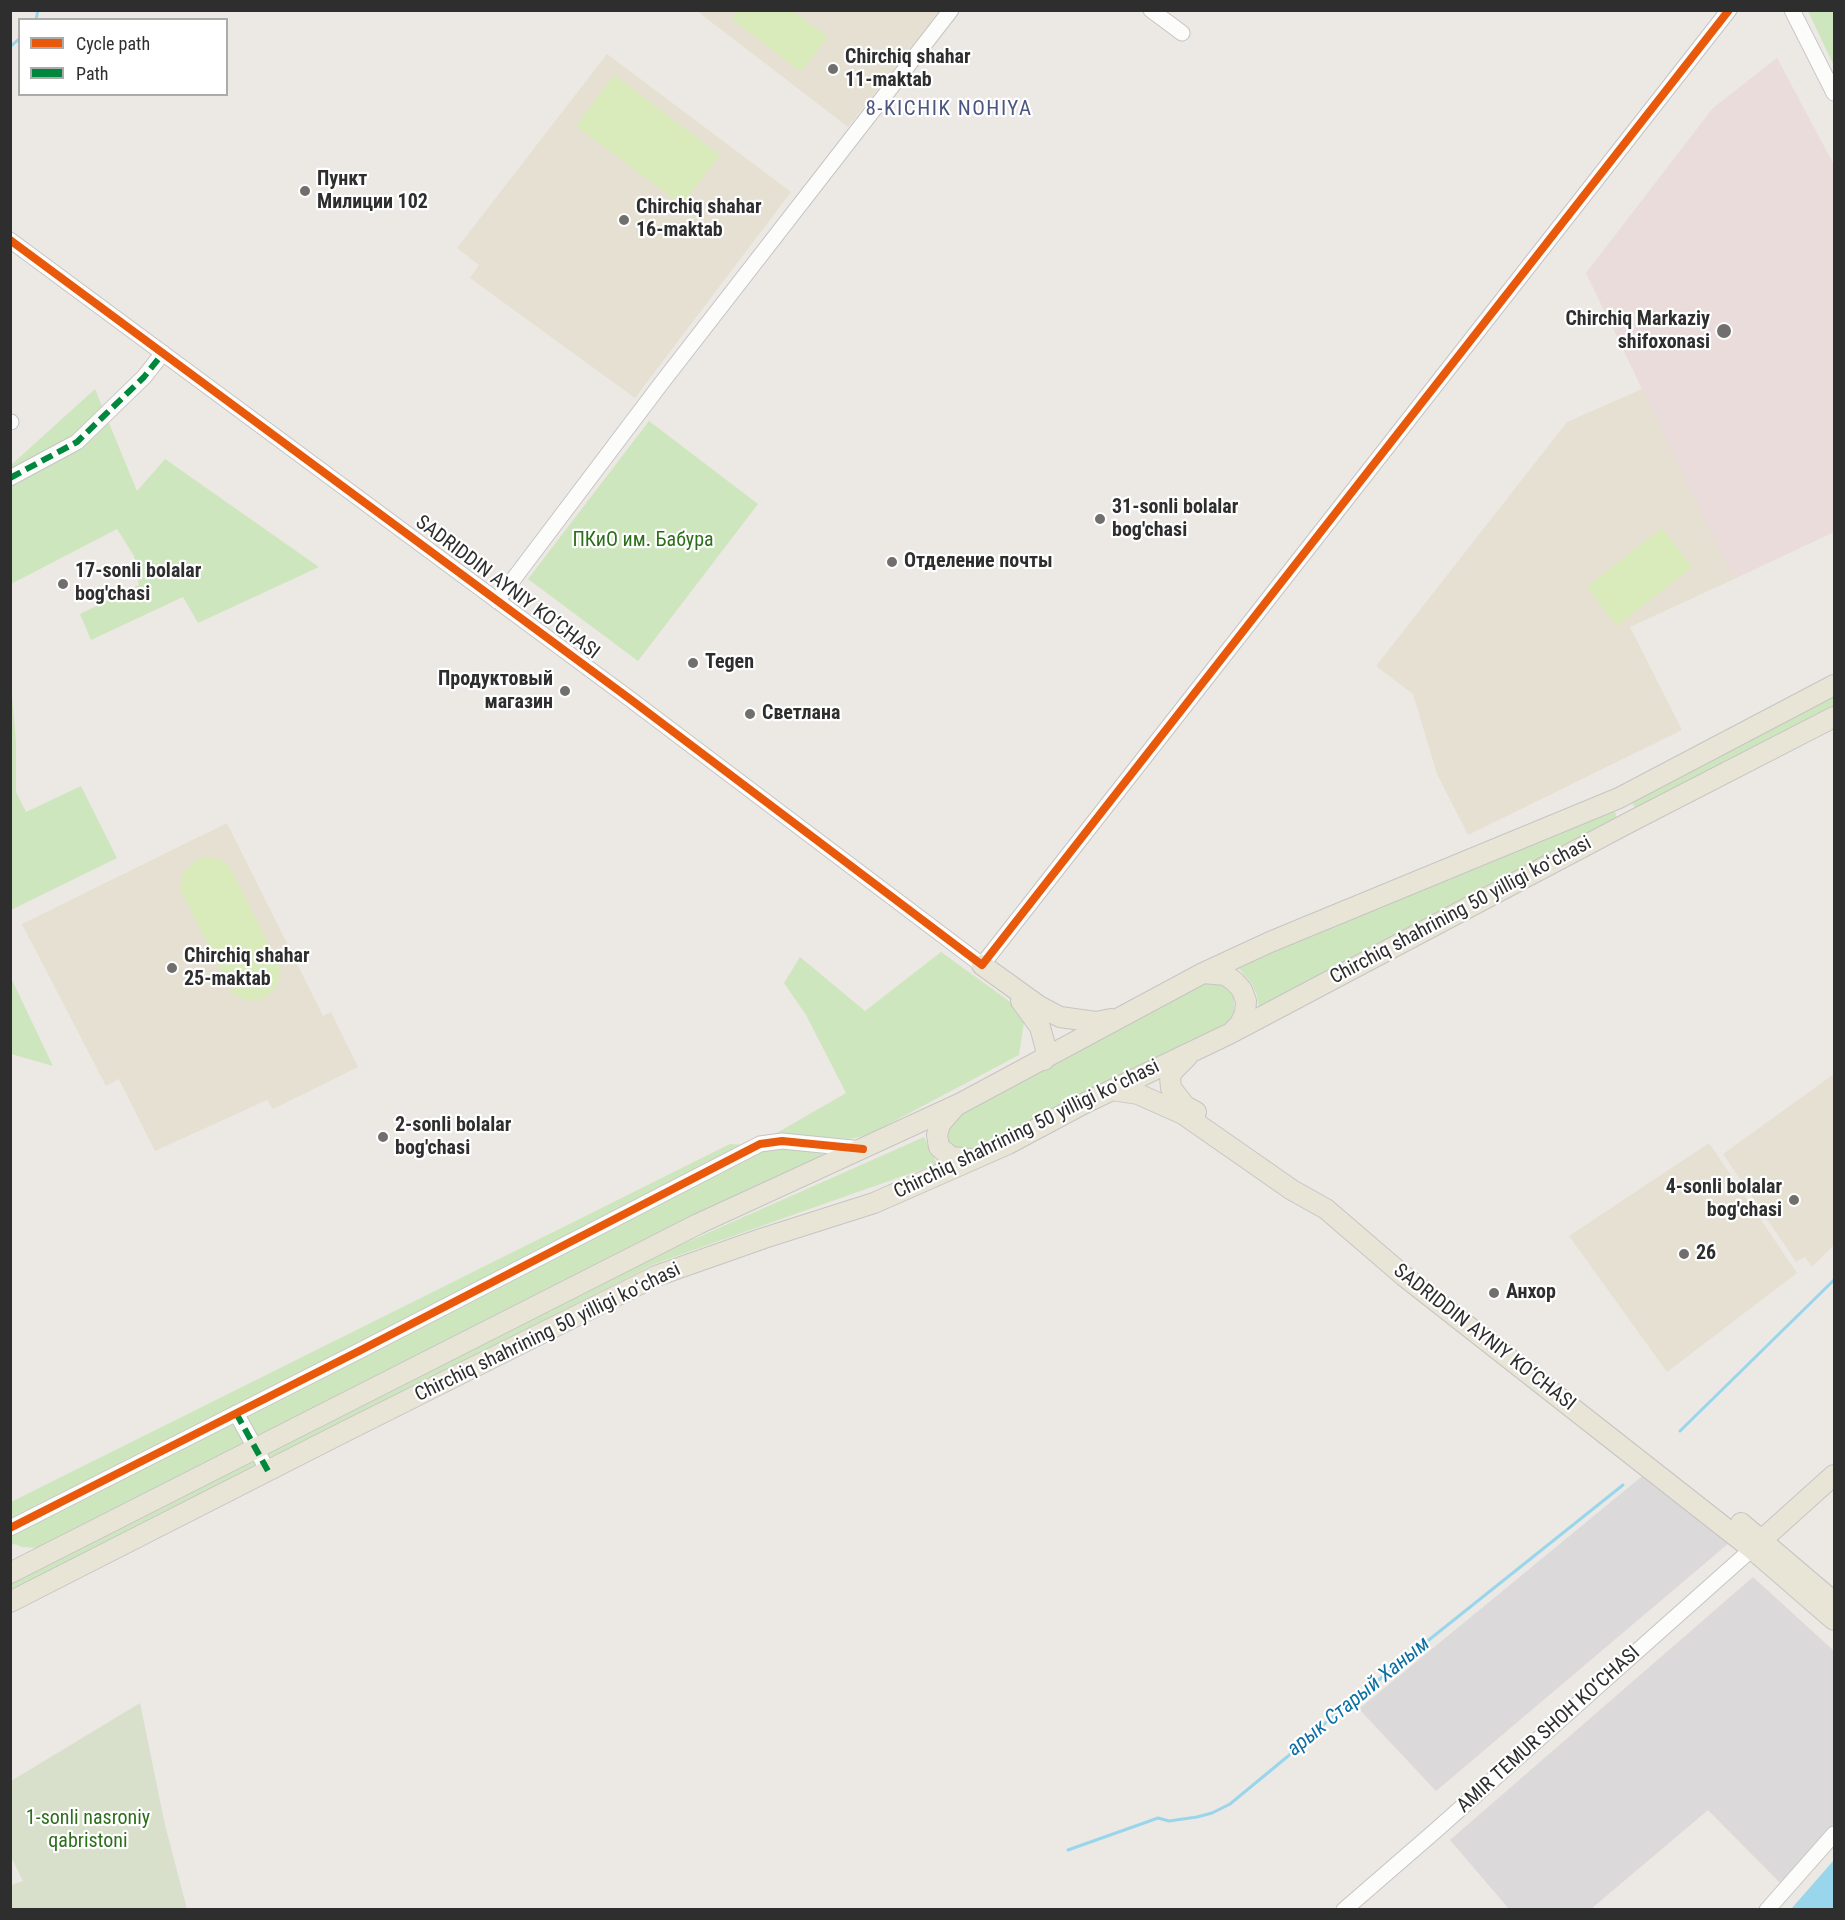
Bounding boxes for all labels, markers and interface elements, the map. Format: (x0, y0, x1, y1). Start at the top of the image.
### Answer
legend (18, 18, 228, 96)
text: Cycle path (76, 33, 150, 54)
place label: Chirchiq shahar 11-maktab (845, 46, 971, 93)
marker: Chirchiq shahar 11-maktab (826, 62, 840, 76)
text: Path (76, 63, 109, 84)
district label: 8-KICHIK NOHIYA (865, 97, 1033, 123)
place label: Пункт Милиции 102 (317, 168, 428, 215)
marker: Пункт Милиции 102 (298, 184, 312, 198)
place label: Chirchiq shahar 16-maktab (636, 196, 762, 243)
marker: Chirchiq shahar 16-maktab (617, 213, 631, 227)
place label: Chirchiq Markaziy shifoxonasi (1565, 308, 1710, 355)
marker: Chirchiq Markaziy shifoxonasi (1715, 322, 1733, 340)
place label: 31-sonli bolalar bog'chasi (1112, 496, 1238, 543)
street label: SADRIDDIN AYNIY KO‘CHASI (410, 511, 604, 665)
marker: 31-sonli bolalar bog'chasi (1093, 512, 1107, 526)
park label: ПКиО им. Бабура (572, 529, 714, 553)
place label: Отделение почты (904, 550, 1053, 574)
marker: Отделение почты (885, 555, 899, 569)
place label: 17-sonli bolalar bog'chasi (75, 560, 201, 607)
marker: 17-sonli bolalar bog'chasi (56, 577, 70, 591)
place label: Tegen (705, 651, 754, 675)
marker: Tegen (686, 656, 700, 670)
place label: Продуктовый магазин (438, 668, 553, 715)
marker: Продуктовый магазин (558, 684, 572, 698)
place label: Светлана (762, 702, 840, 726)
marker: Светлана (743, 707, 757, 721)
street label: Chirchiq shahrining 50 yilligi koʻchasi (1326, 832, 1596, 990)
place label: Chirchiq shahar 25-maktab (184, 945, 310, 992)
marker: Chirchiq shahar 25-maktab (165, 961, 179, 975)
street label: Chirchiq shahrining 50 yilligi koʻchasi (890, 1055, 1164, 1205)
place label: 2-sonli bolalar bog'chasi (395, 1114, 511, 1161)
marker: 2-sonli bolalar bog'chasi (376, 1130, 390, 1144)
place label: 4-sonli bolalar bog'chasi (1666, 1176, 1782, 1223)
marker: 4-sonli bolalar bog'chasi (1787, 1193, 1801, 1207)
place label: 26 (1696, 1242, 1716, 1266)
marker: 26 (1677, 1247, 1691, 1261)
street label: Chirchiq shahrining 50 yilligi koʻchasi (411, 1258, 685, 1408)
street label: SADRIDDIN AYNIY KO‘CHASI (1388, 1259, 1580, 1417)
place label: Анхор (1506, 1281, 1556, 1305)
marker: Анхор (1487, 1286, 1501, 1300)
water label: арык Старый Ханым (1283, 1632, 1435, 1762)
street label: AMIR TEMUR SHOH KO‘CHASI (1453, 1641, 1645, 1819)
park label: 1-sonli nasroniy qabristoni (26, 1807, 150, 1854)

